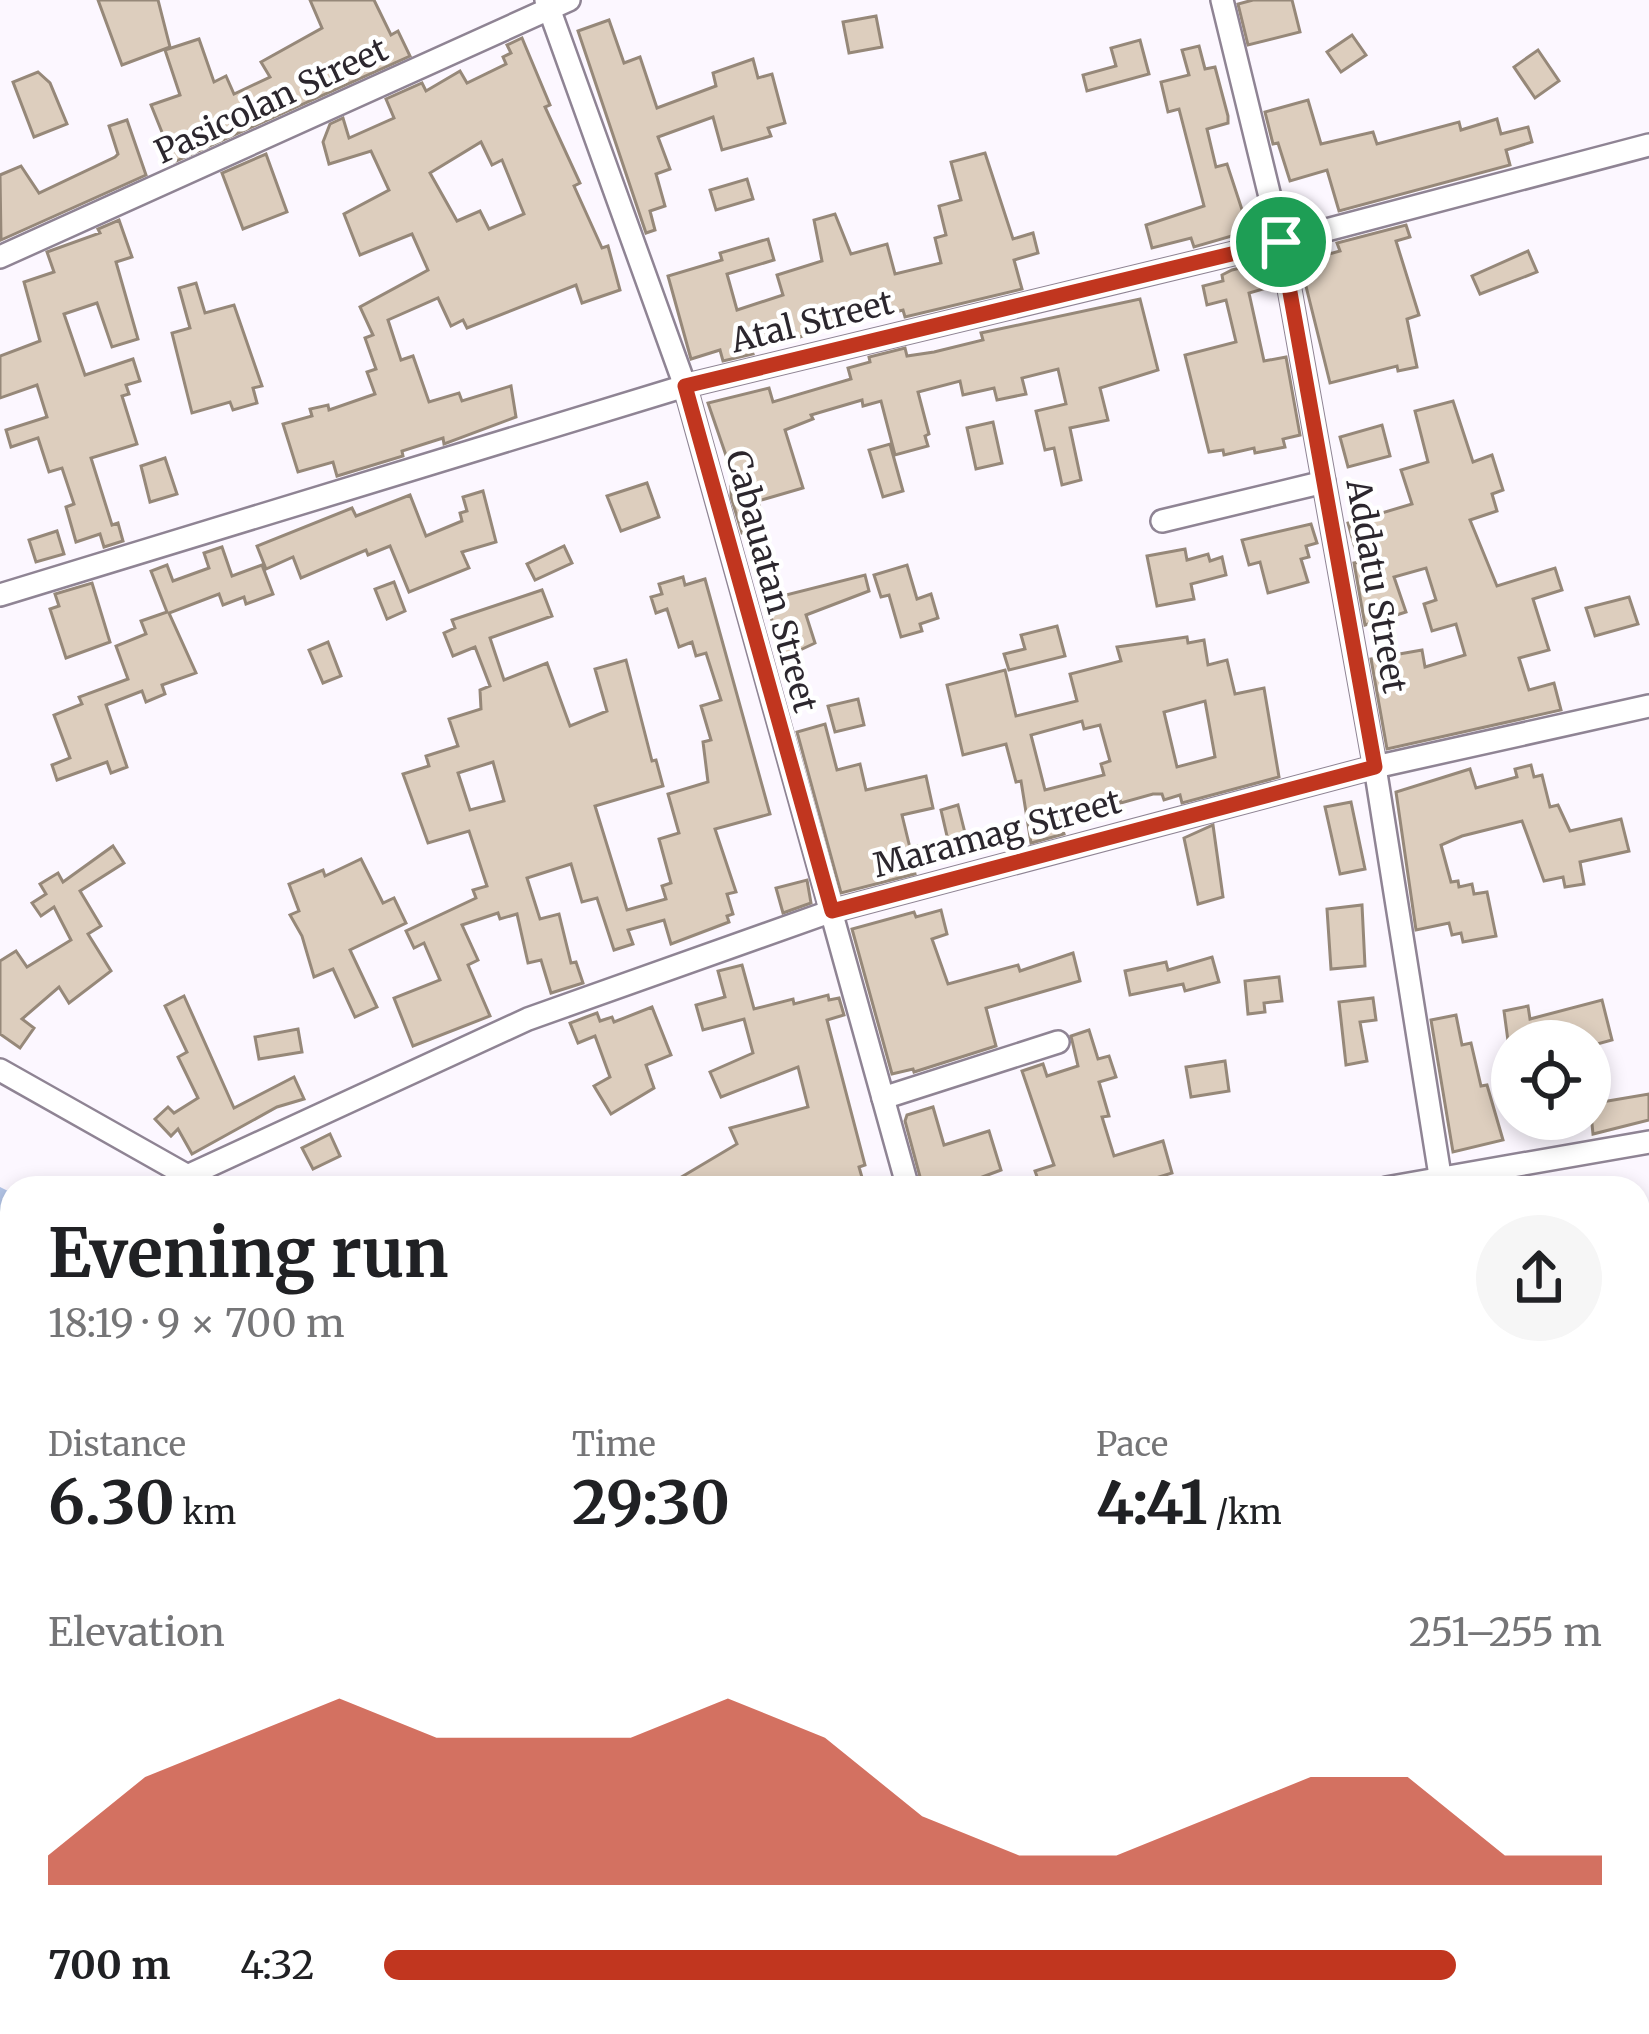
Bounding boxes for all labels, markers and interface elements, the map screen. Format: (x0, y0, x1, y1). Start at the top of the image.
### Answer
street label: Pasicolan Street (148, 29, 394, 172)
pin (1230, 191, 1332, 293)
icon: arrive (1248, 209, 1314, 275)
street label: Atal Street (726, 281, 898, 362)
street label: Cabauatan Street (717, 446, 826, 717)
street label: Addatu Street (1337, 475, 1416, 696)
street label: Maramag Street (869, 781, 1126, 886)
map controls (1491, 1020, 1611, 1140)
button: locate (1491, 1020, 1611, 1140)
text: Evening run (48, 1212, 449, 1295)
button: share (1476, 1215, 1602, 1341)
text: 18:19 · 9 × 700 m (48, 1299, 345, 1348)
text: Distance (48, 1424, 186, 1465)
text: Time (572, 1424, 656, 1465)
text: Pace (1096, 1424, 1168, 1465)
text: 6.30 (48, 1465, 175, 1540)
text: 29:30 (572, 1465, 730, 1540)
text: 4:41 (1096, 1465, 1208, 1540)
text: km (175, 1492, 236, 1533)
text: /km (1208, 1492, 1282, 1533)
text: Elevation (48, 1608, 225, 1657)
text: 251–255 m (1409, 1608, 1602, 1657)
text: 700 m (48, 1941, 170, 1990)
text: 4:32 (240, 1941, 315, 1990)

